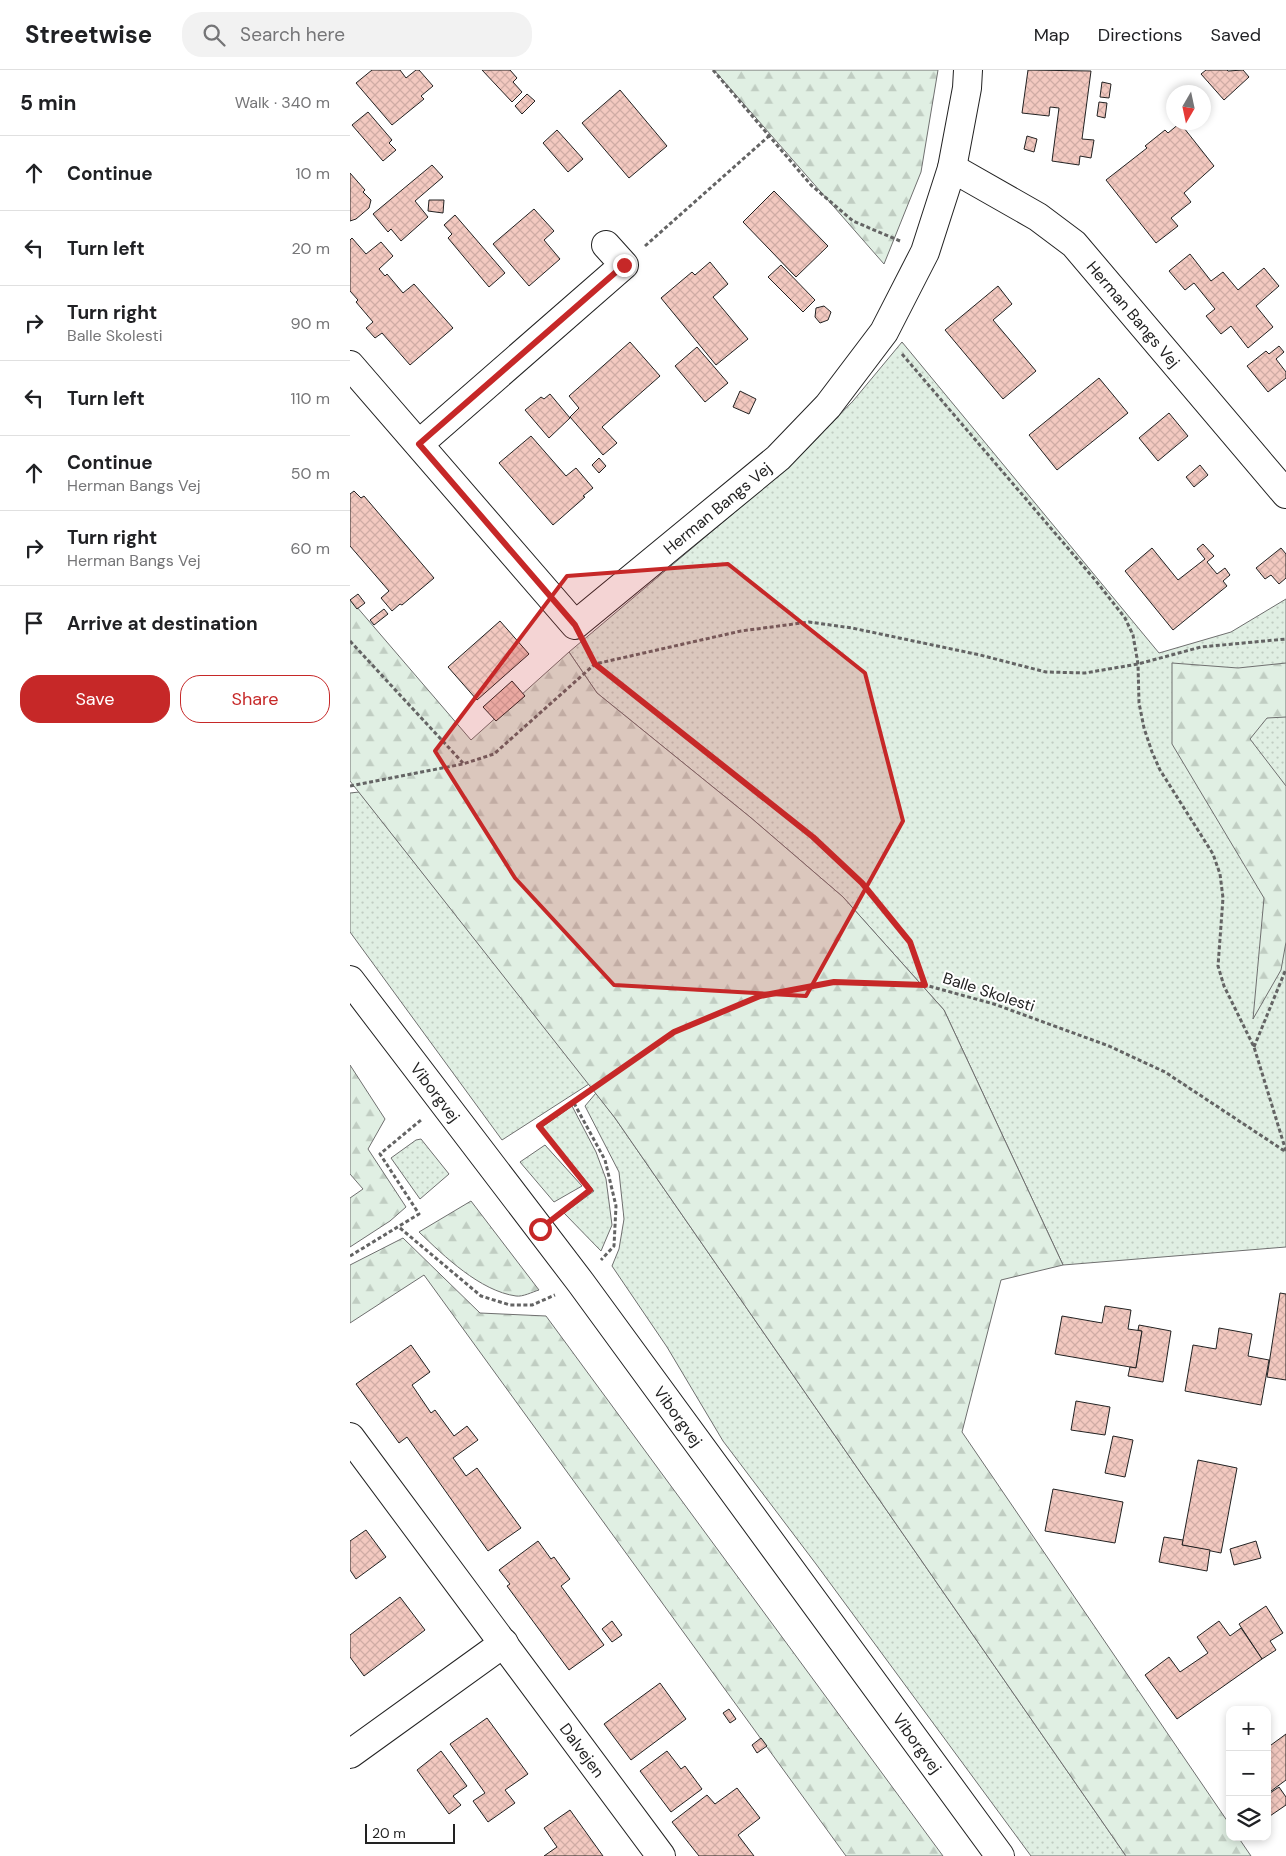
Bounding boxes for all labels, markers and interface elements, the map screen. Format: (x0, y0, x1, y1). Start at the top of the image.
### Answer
search box (182, 12, 532, 57)
text: Streetwise (25, 19, 152, 50)
icon: search (200, 21, 228, 49)
text: Search here (240, 22, 345, 47)
text: Map (1034, 23, 1070, 47)
text: Directions (1098, 23, 1183, 47)
text: Saved (1211, 23, 1261, 47)
north arrow (1166, 85, 1211, 130)
text: 5 min (20, 89, 76, 117)
text: Walk · 340 m (235, 92, 330, 113)
icon: ahead (20, 159, 48, 187)
text: Continue (67, 161, 153, 186)
text: 10 m (296, 163, 330, 184)
icon: left (20, 234, 48, 262)
text: Turn left (67, 236, 145, 261)
text: 20 m (291, 238, 330, 259)
route end (613, 254, 636, 277)
street label: Herman Bangs Vej (1082, 256, 1185, 372)
text: Turn right (67, 300, 157, 325)
icon: right (20, 309, 48, 337)
text: 90 m (290, 313, 330, 334)
text: Balle Skolesti (67, 325, 163, 346)
icon: left (20, 384, 48, 412)
text: Turn left (67, 386, 145, 411)
text: 110 m (291, 388, 330, 409)
text: Continue (67, 450, 153, 475)
street label: Herman Bangs Vej (659, 457, 776, 559)
icon: ahead (20, 459, 48, 487)
text: 50 m (291, 463, 330, 484)
text: Herman Bangs Vej (67, 475, 201, 496)
text: Turn right (67, 525, 157, 550)
icon: right (20, 534, 48, 562)
text: 60 m (290, 538, 330, 559)
text: Herman Bangs Vej (67, 550, 201, 571)
icon: arrive (20, 609, 48, 637)
text: Arrive at destination (67, 611, 258, 636)
button: Save (20, 675, 170, 723)
button: Share (180, 675, 330, 723)
street label: Balle Skolesti (940, 967, 1038, 1017)
street label: Viborgvej (406, 1058, 465, 1126)
route start (529, 1218, 552, 1241)
street label: Viborgvej (649, 1382, 707, 1451)
map controls (1226, 1706, 1271, 1841)
button: + (1226, 1706, 1271, 1751)
street label: Viborgvej (888, 1709, 947, 1777)
street label: Dalvejen (555, 1719, 610, 1782)
button: − (1226, 1751, 1271, 1796)
button: layers (1226, 1796, 1271, 1841)
scale bar (365, 1821, 455, 1844)
text: 20 m (372, 1824, 406, 1842)

